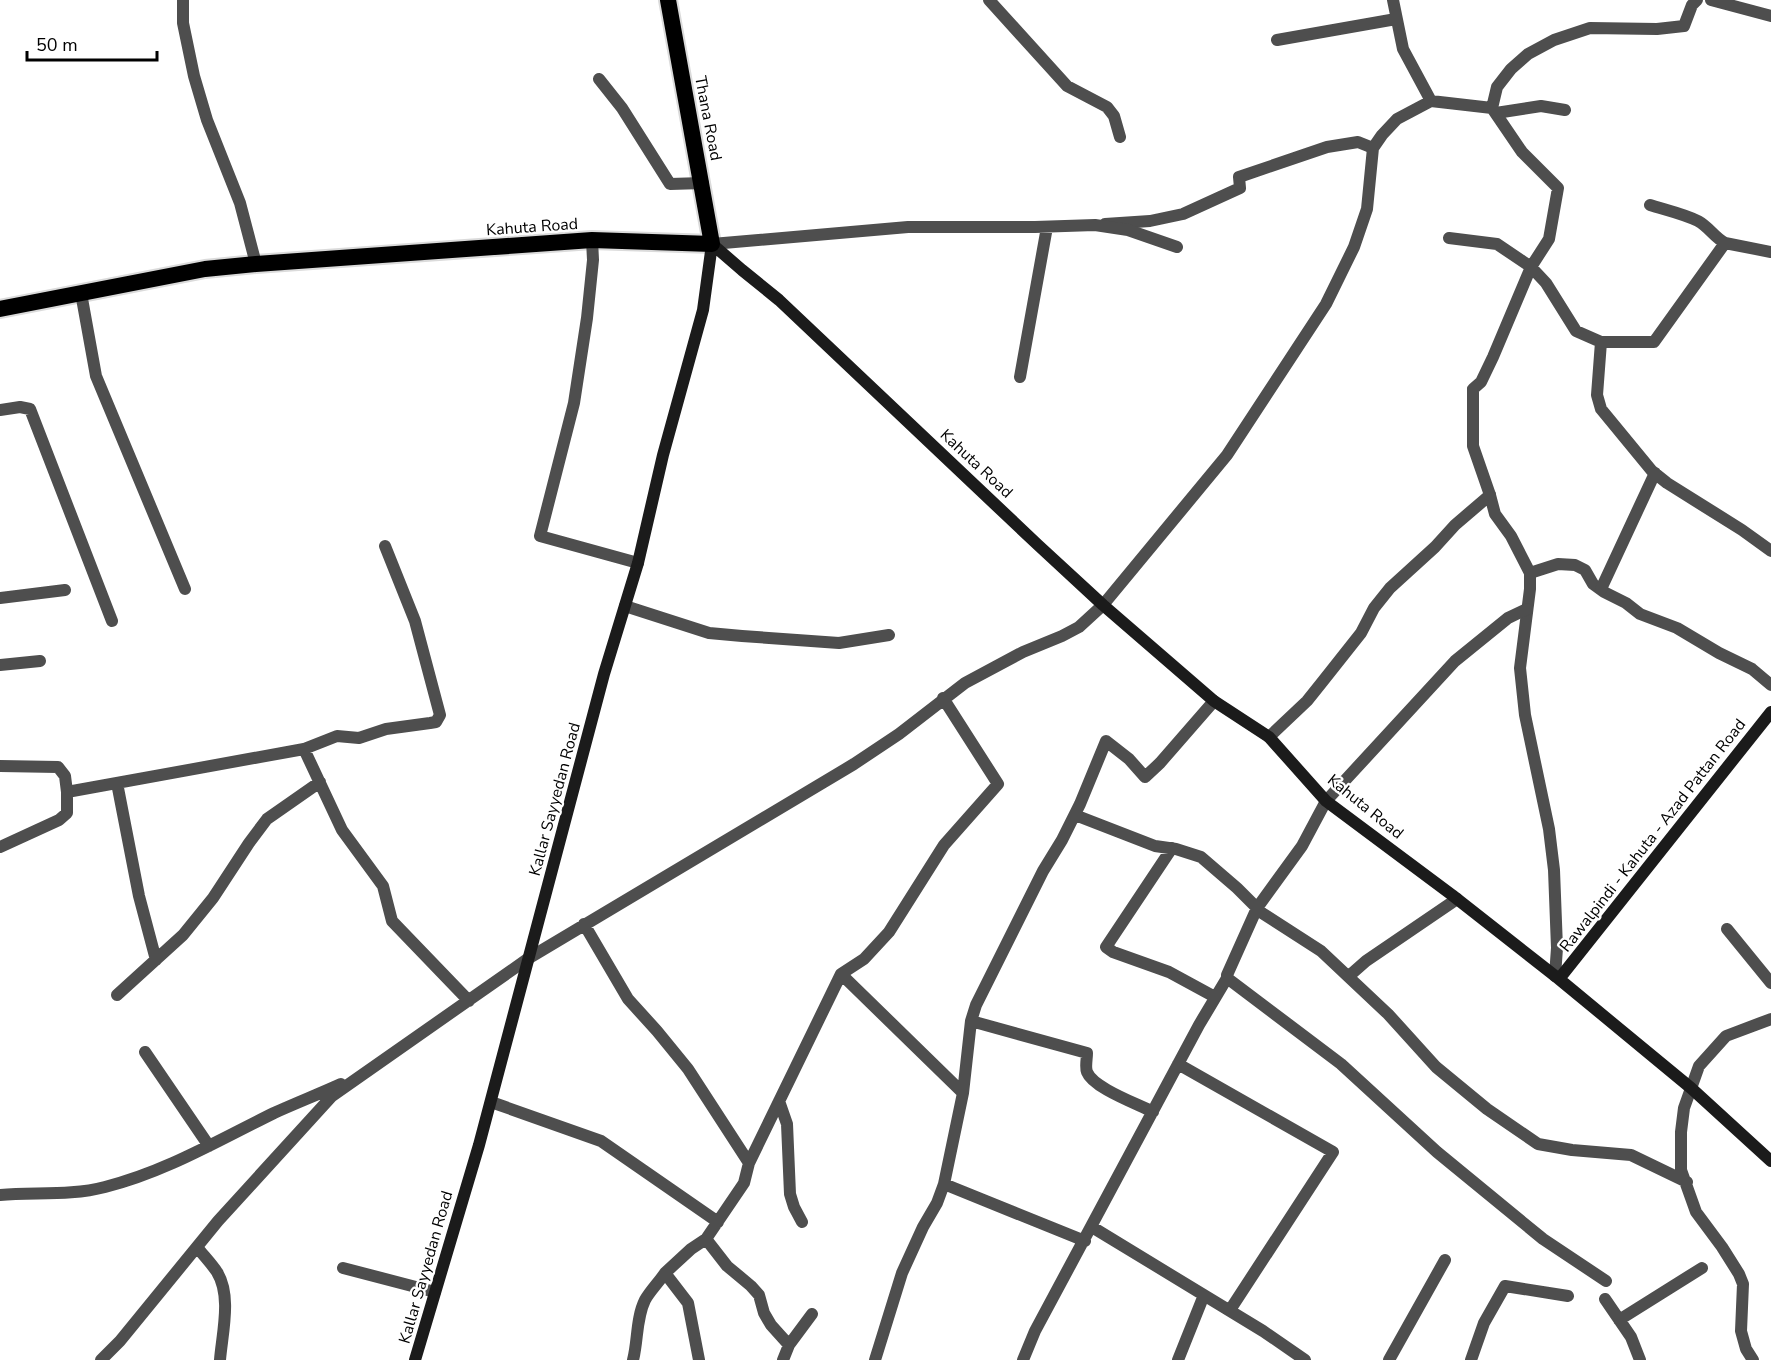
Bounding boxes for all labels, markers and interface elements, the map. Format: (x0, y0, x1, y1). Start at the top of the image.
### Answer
scale bar (27, 24, 158, 62)
text: 50 m (36, 33, 78, 57)
street label: Thana Road (689, 74, 727, 163)
street label: Kahuta Road (485, 213, 579, 241)
street label: Kahuta Road (935, 424, 1017, 503)
street label: Rawalpindi - Kahuta - Azad Pattan Road (1555, 714, 1751, 957)
street label: Kallar Sayyedan Road (524, 720, 586, 878)
street label: Kahuta Road (1323, 769, 1408, 844)
street label: Kallar Sayyedan Road (394, 1188, 458, 1346)

